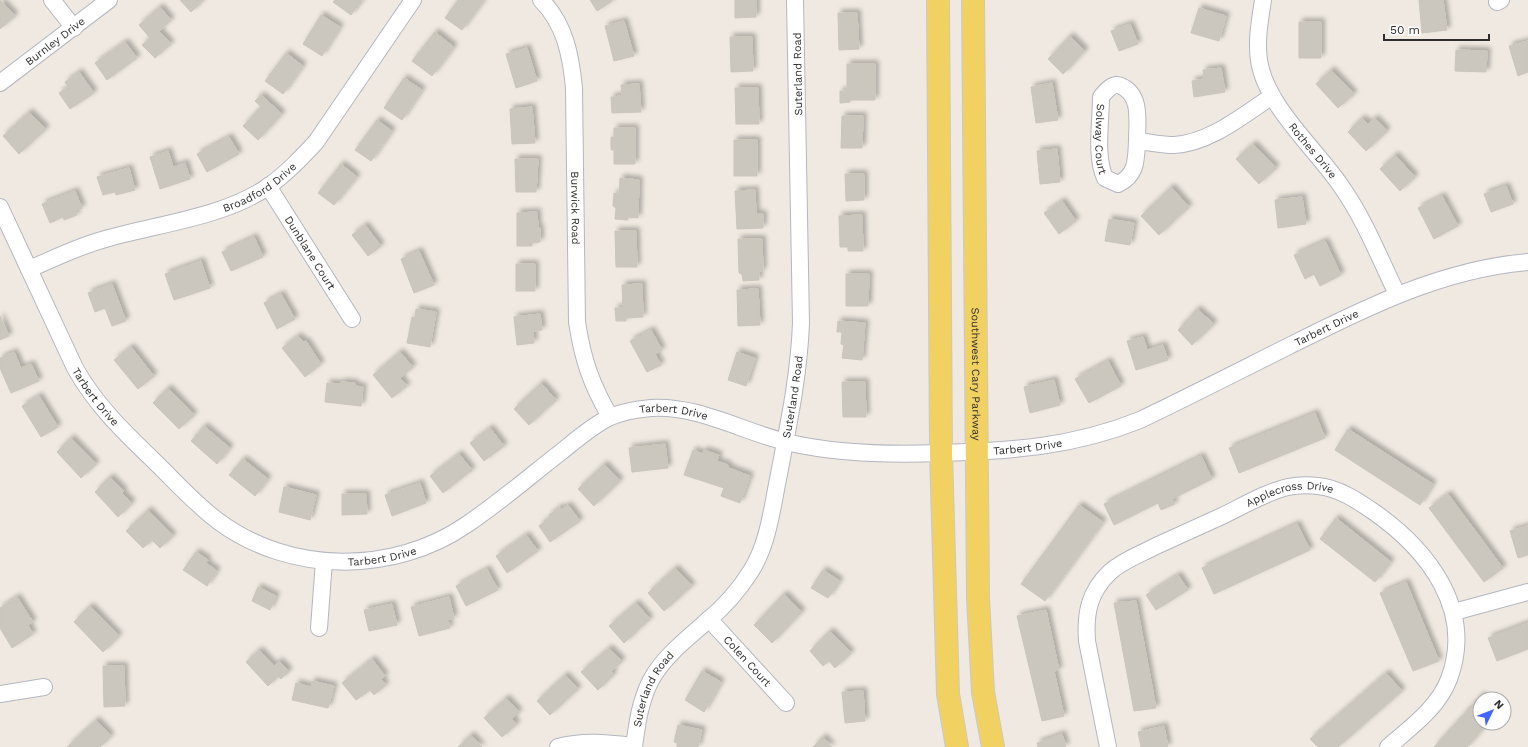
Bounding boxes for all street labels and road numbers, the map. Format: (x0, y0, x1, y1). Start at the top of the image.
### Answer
street label: Burnley Drive (23, 14, 87, 68)
street label: Suterland Road (791, 32, 805, 116)
street label: Solway Court (1093, 103, 1110, 176)
street label: Rothes Drive (1286, 120, 1340, 181)
street label: Broadford Drive (221, 160, 299, 215)
street label: Burwick Road (569, 171, 583, 245)
street label: Dunblane Court (282, 214, 339, 292)
street label: Southwest Cary Parkway (969, 307, 983, 441)
street label: Tarbert Drive (1292, 307, 1361, 349)
street label: Suterland Road (780, 355, 805, 439)
street label: Tarbert Drive (70, 365, 122, 428)
street label: Tarbert Drive (638, 401, 710, 422)
street label: Tarbert Drive (993, 436, 1063, 457)
street label: Applecross Drive (1244, 479, 1335, 509)
street label: Tarbert Drive (348, 544, 418, 568)
street label: Colen Court (721, 633, 774, 689)
street label: Suterland Road (630, 648, 676, 728)

